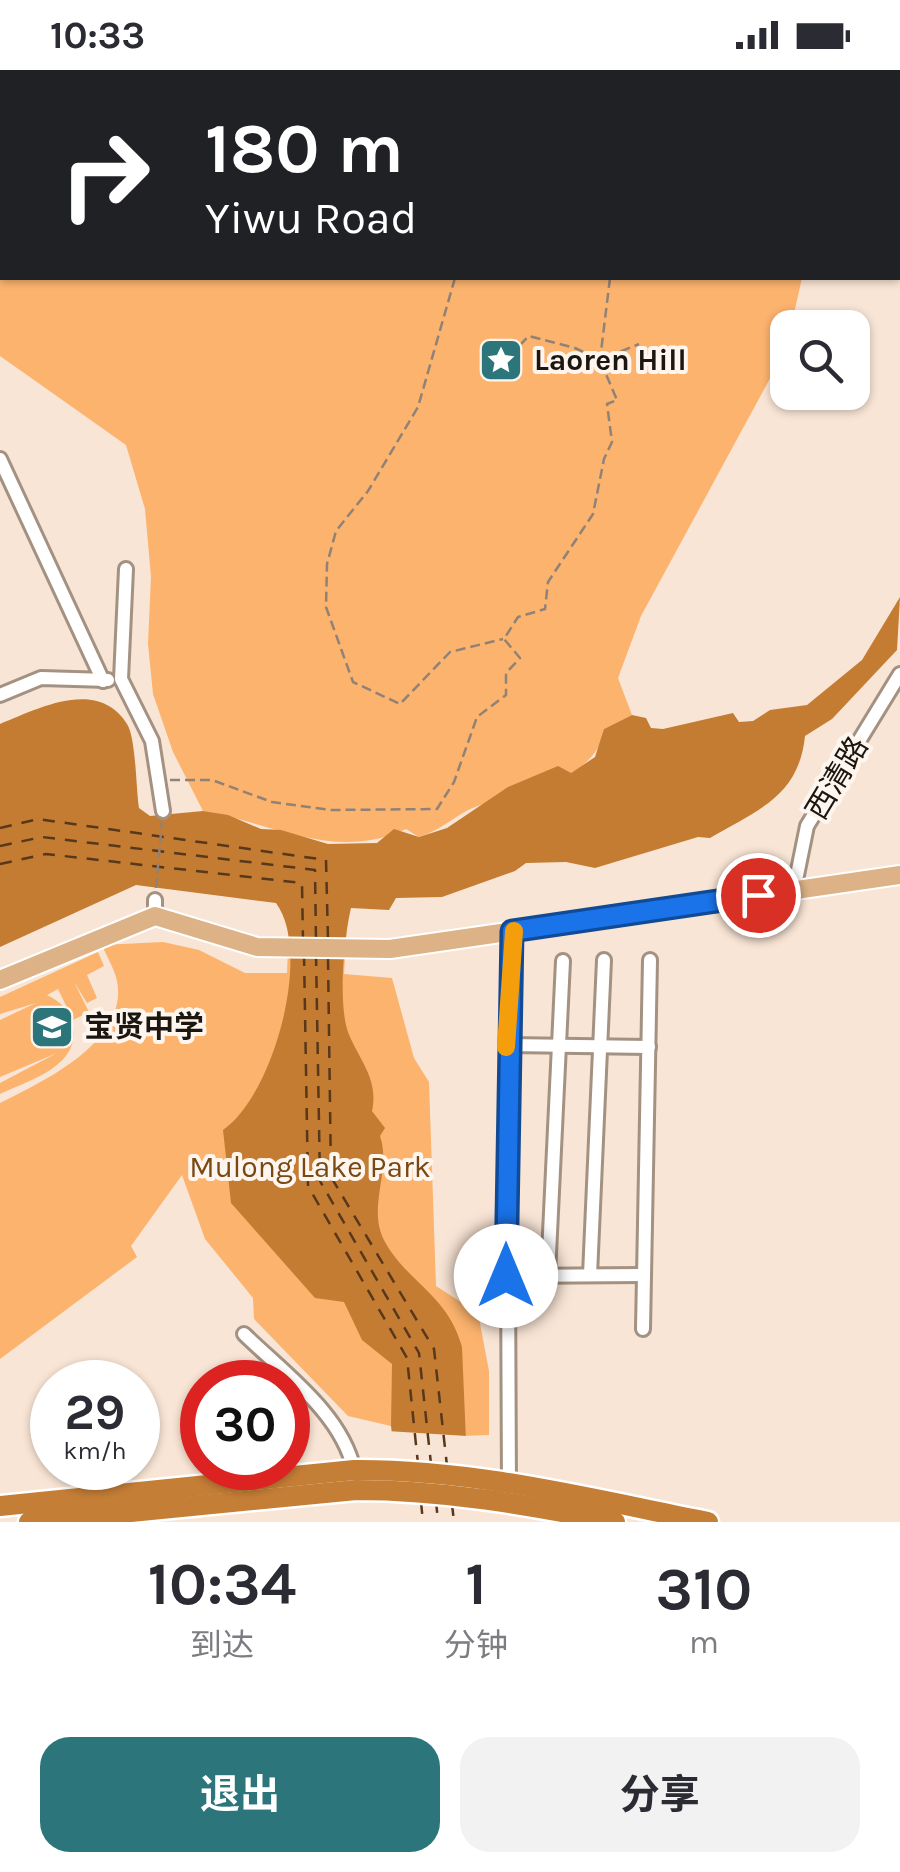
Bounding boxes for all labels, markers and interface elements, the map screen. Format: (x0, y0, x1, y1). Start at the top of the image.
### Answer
text: 10:33 (50, 13, 145, 58)
text: 180 m (205, 108, 404, 190)
icon: right (40, 110, 170, 240)
text: Yiwu Road (205, 192, 417, 244)
map controls (770, 310, 870, 410)
button: search (770, 310, 870, 410)
place icon: Laoren Hill (478, 337, 524, 383)
place label: Laoren Hill (534, 342, 687, 378)
street label: 西清路 (798, 730, 876, 826)
pin (716, 853, 801, 938)
icon: arrive (731, 868, 786, 923)
school or university icon: 宝贤中学 (29, 1004, 75, 1050)
place label: 宝贤中学 (84, 1009, 204, 1045)
park label: Mulong Lake Park (189, 1149, 431, 1185)
position arrow (454, 1224, 558, 1328)
speed limit sign: 30 (180, 1360, 310, 1490)
text: 29 (65, 1383, 125, 1442)
text: km/h (63, 1436, 127, 1465)
text: 10:34 (148, 1549, 296, 1619)
text: 1 (465, 1549, 487, 1619)
text: 310 (656, 1554, 752, 1624)
text: m (689, 1624, 719, 1661)
text: 到达 (190, 1627, 254, 1664)
text: 分钟 (444, 1627, 508, 1664)
button: 退出 (40, 1737, 440, 1852)
button: 分享 (460, 1737, 860, 1852)

